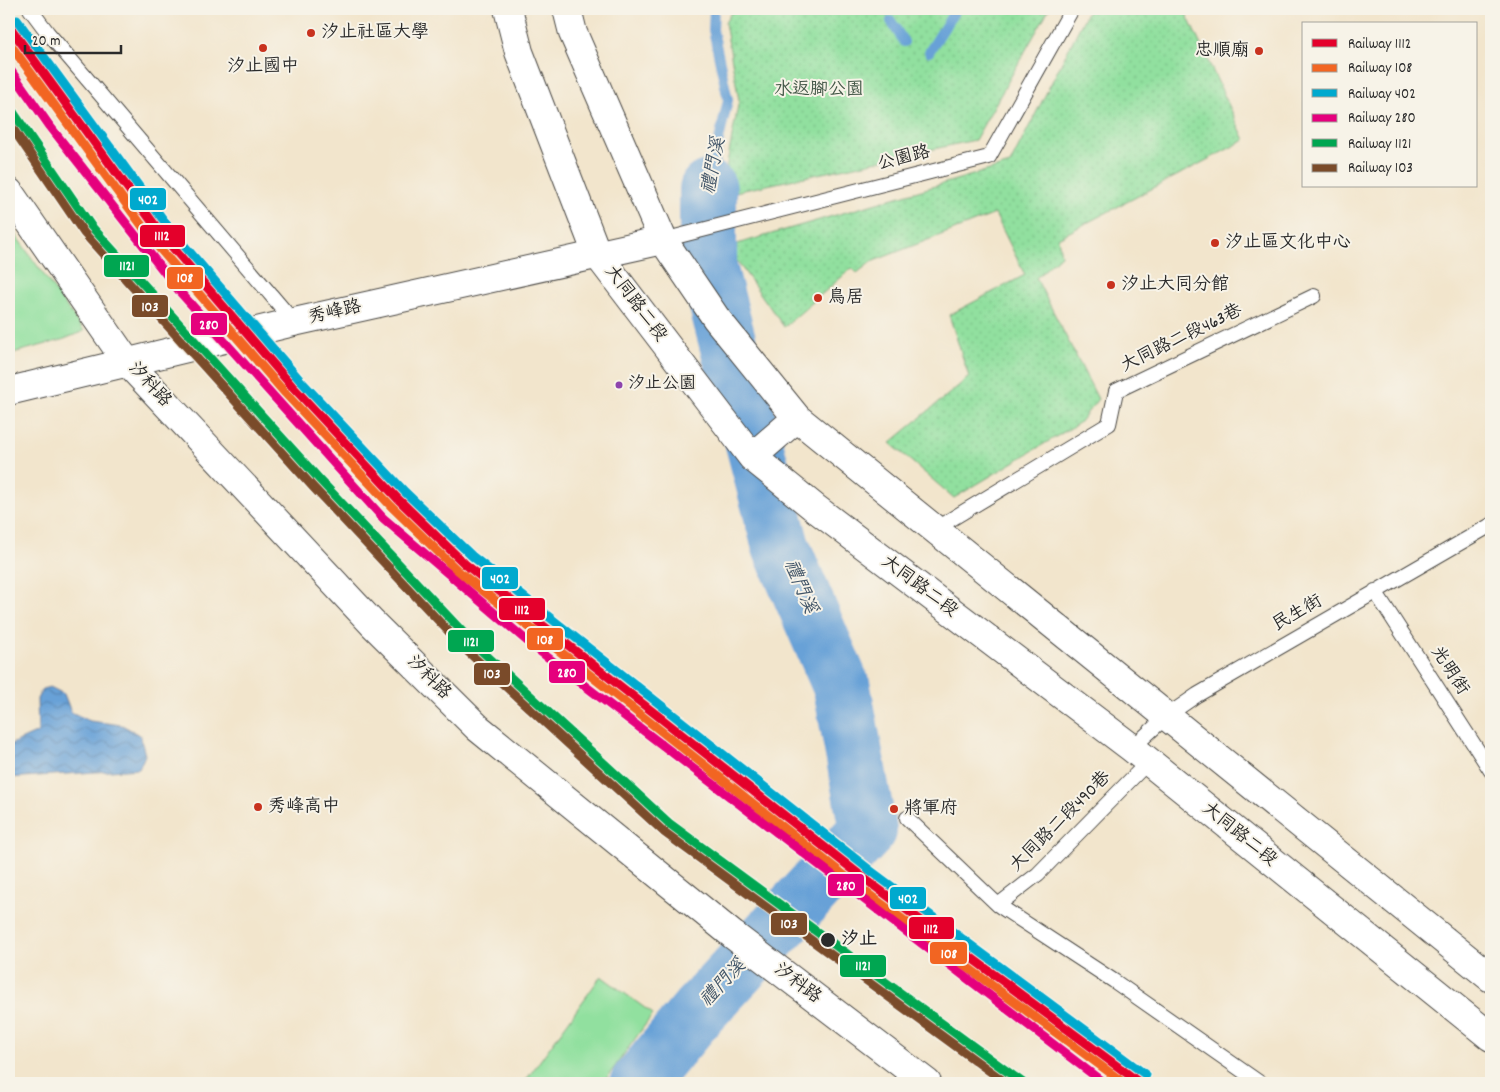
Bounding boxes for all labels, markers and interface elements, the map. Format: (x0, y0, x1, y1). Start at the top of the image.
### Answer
place label: 汐止社區大學 (321, 21, 429, 46)
scale bar (25, 22, 121, 54)
legend (1302, 22, 1478, 188)
marker: 汐止社區大學 (305, 27, 317, 39)
text: 20 m (32, 31, 60, 53)
text: Railway 1112 (1348, 34, 1411, 56)
place label: 忠順廟 (1195, 39, 1249, 64)
marker: 汐止國中 (257, 42, 269, 54)
marker: 忠順廟 (1253, 45, 1265, 57)
place label: 汐止國中 (227, 55, 299, 80)
text: Railway 108 (1348, 58, 1412, 80)
park label: 水返腳公園 (774, 78, 864, 103)
text: Railway 402 (1348, 84, 1416, 106)
text: Railway 280 (1348, 108, 1416, 130)
water label: 禮門溪 (696, 134, 734, 197)
text: Railway 1121 (1348, 134, 1411, 156)
street label: 公園路 (875, 140, 933, 178)
text: Railway 103 (1348, 158, 1413, 180)
line badge: 402 (129, 187, 167, 211)
text: 402 (138, 191, 158, 211)
line badge: 1112 (139, 224, 186, 248)
text: 1112 (154, 227, 170, 247)
place label: 汐止區文化中心 (1225, 231, 1351, 256)
marker: 汐止區文化中心 (1209, 237, 1221, 249)
line badge: 1121 (103, 254, 150, 278)
text: 1121 (119, 257, 135, 277)
street label: 大同路二段 (598, 261, 672, 347)
line badge: 108 (166, 266, 204, 290)
text: 108 (177, 269, 194, 289)
place label: 汐止大同分館 (1121, 273, 1229, 298)
marker: 汐止大同分館 (1105, 279, 1117, 291)
place label: 鳥居 (828, 286, 864, 311)
marker: 鳥居 (812, 292, 824, 304)
line badge: 103 (131, 294, 169, 318)
street label: 秀峰路 (306, 295, 364, 331)
text: 103 (142, 298, 158, 318)
street label: 大同路二段463巷 (1117, 299, 1247, 379)
line badge: 280 (190, 312, 228, 336)
text: 280 (199, 316, 219, 336)
street label: 汐科路 (121, 357, 177, 413)
place label: 汐止公園 (628, 373, 696, 397)
marker: 汐止公園 (614, 380, 624, 390)
street label: 大同路二段 (876, 550, 962, 624)
water label: 禮門溪 (775, 555, 823, 619)
line badge: 402 (481, 566, 519, 590)
text: 402 (490, 570, 510, 590)
street label: 民生街 (1268, 590, 1328, 638)
line badge: 1112 (498, 597, 546, 621)
text: 1112 (514, 601, 530, 621)
line badge: 108 (526, 627, 564, 651)
line badge: 1121 (447, 629, 495, 653)
text: 108 (537, 631, 554, 651)
text: 1121 (463, 633, 479, 653)
street label: 光明街 (1424, 642, 1474, 700)
street label: 汐科路 (400, 650, 456, 706)
line badge: 280 (548, 660, 586, 684)
line badge: 103 (473, 662, 511, 686)
text: 280 (557, 664, 577, 684)
text: 103 (484, 665, 500, 685)
street label: 大同路二段490巷 (1005, 766, 1117, 878)
place label: 秀峰高中 (268, 795, 340, 820)
place label: 將軍府 (904, 797, 958, 822)
street label: 大同路二段 (1196, 797, 1282, 873)
marker: 秀峰高中 (252, 801, 264, 813)
marker: 將軍府 (888, 803, 900, 815)
line badge: 280 (827, 873, 865, 897)
text: 280 (836, 877, 856, 897)
line badge: 402 (889, 886, 927, 910)
text: 402 (898, 890, 918, 910)
line badge: 103 (770, 912, 808, 936)
text: 103 (781, 915, 797, 935)
line badge: 1112 (908, 916, 955, 940)
text: 1112 (923, 920, 939, 940)
place label: 汐止 (841, 928, 877, 953)
marker: 汐止 (819, 931, 837, 949)
line badge: 108 (929, 941, 968, 965)
text: 108 (941, 945, 958, 965)
water label: 禮門溪 (695, 953, 754, 1014)
line badge: 1121 (839, 954, 887, 978)
text: 1121 (855, 957, 871, 977)
street label: 汐科路 (768, 958, 826, 1010)

